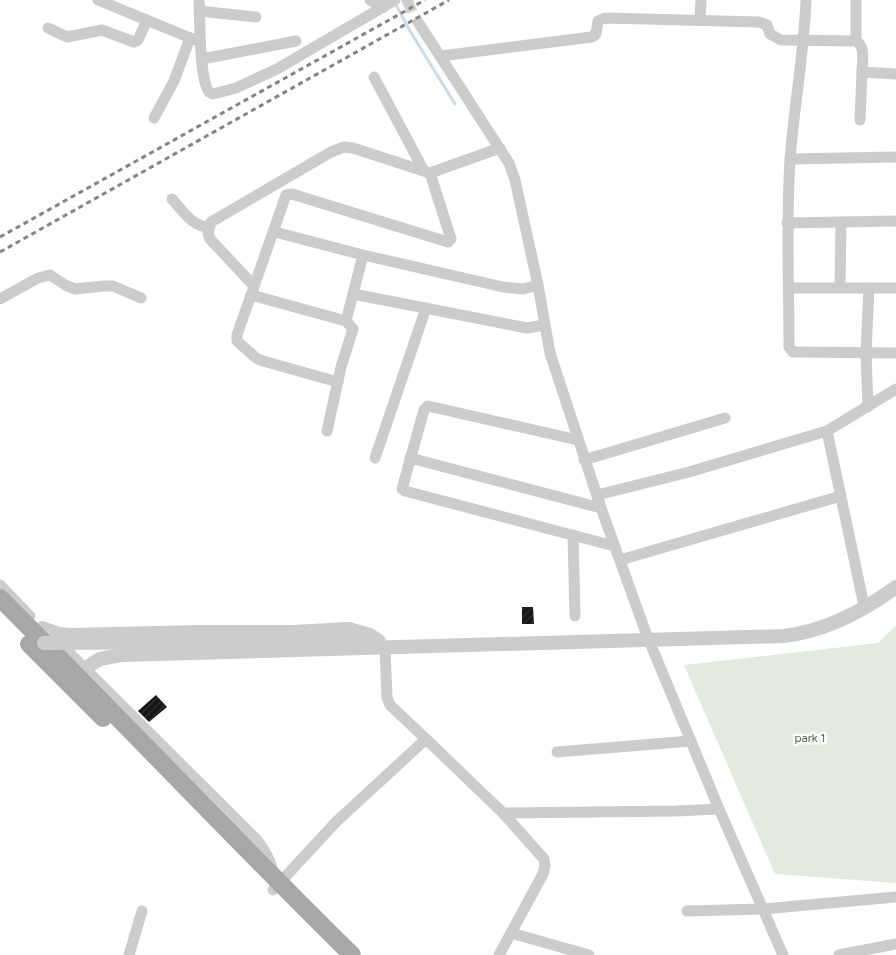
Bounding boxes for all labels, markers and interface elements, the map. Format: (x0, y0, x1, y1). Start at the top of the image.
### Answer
park label: park 1 (794, 731, 826, 745)

